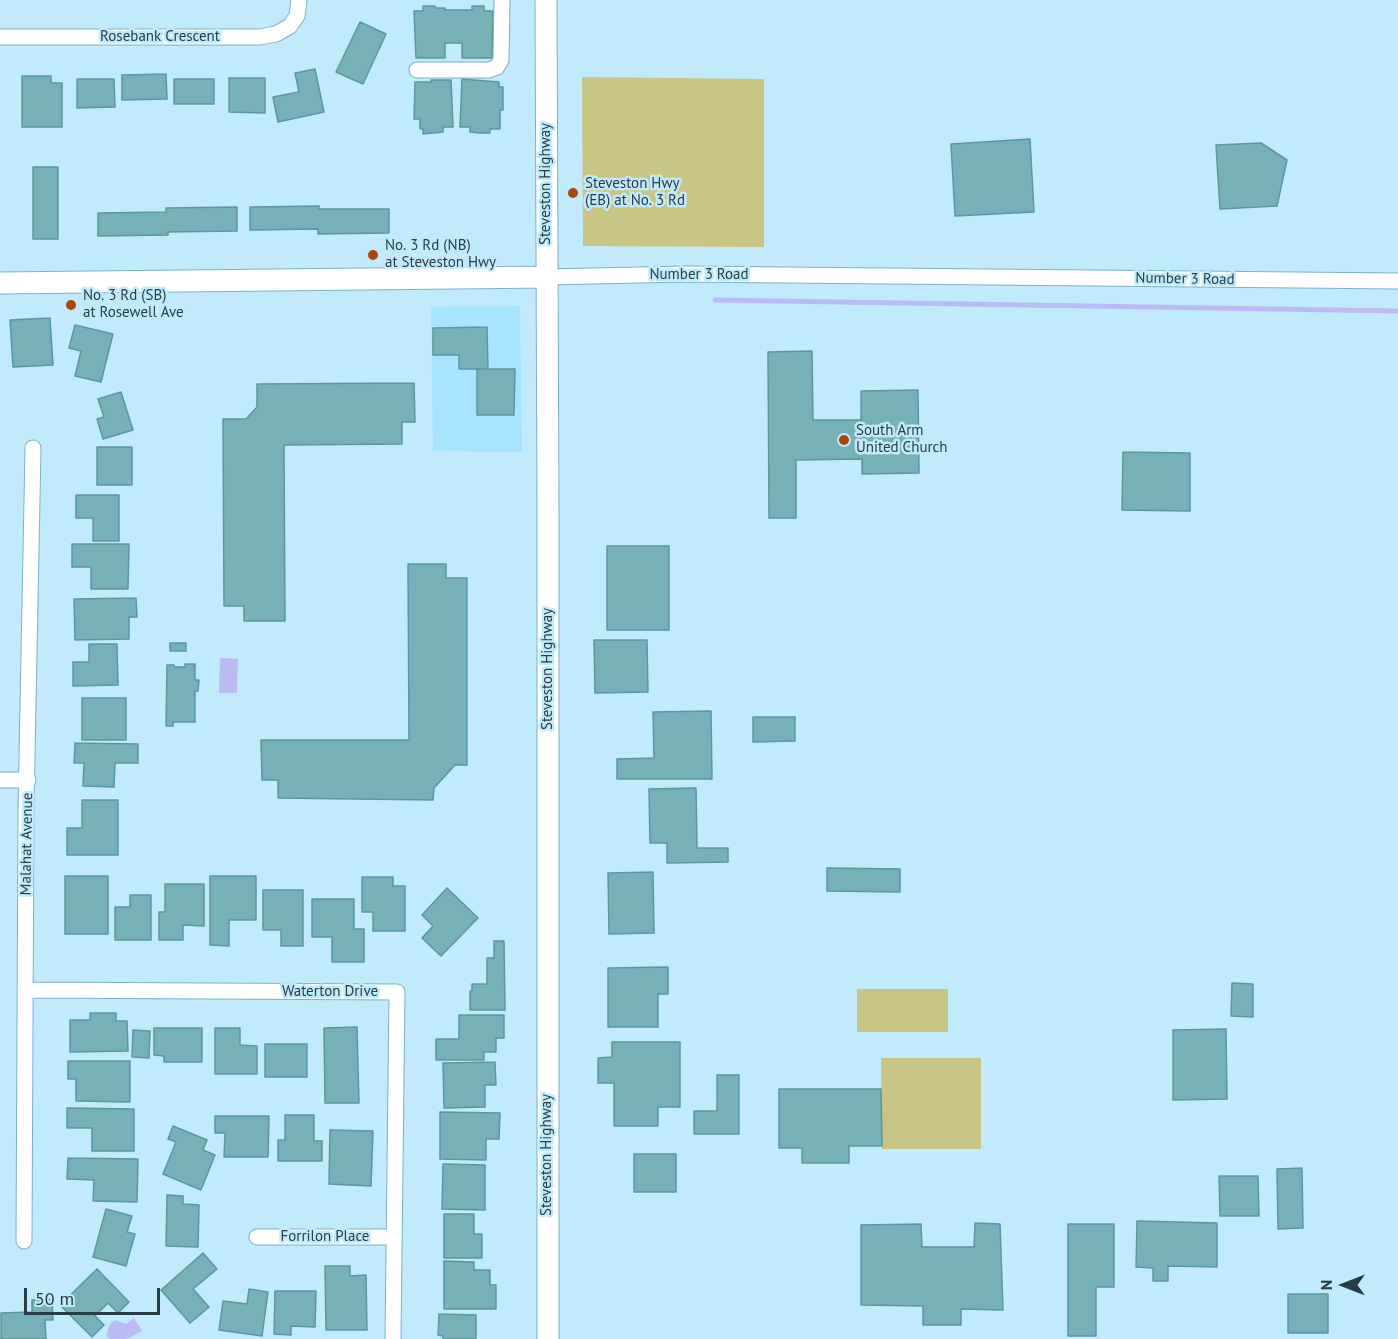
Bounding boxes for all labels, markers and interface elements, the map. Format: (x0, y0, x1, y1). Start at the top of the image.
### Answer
street label: Rosebank Crescent (100, 28, 220, 46)
street label: Steveston Highway (537, 123, 555, 245)
place label: Steveston Hwy (EB) at No. 3 Rd (585, 175, 685, 210)
marker: Steveston Hwy (EB) at No. 3 Rd (566, 186, 580, 200)
place label: No. 3 Rd (NB) at Steveston Hwy (385, 237, 496, 272)
marker: No. 3 Rd (NB) at Steveston Hwy (366, 248, 380, 262)
street label: Number 3 Road (649, 266, 749, 284)
street label: Number 3 Road (1135, 269, 1235, 289)
place label: No. 3 Rd (SB) at Rosewell Ave (83, 287, 184, 322)
marker: No. 3 Rd (SB) at Rosewell Ave (64, 298, 78, 312)
place label: South Arm United Church (856, 422, 948, 457)
marker: South Arm United Church (837, 433, 851, 447)
street label: Steveston Highway (539, 608, 557, 730)
street label: Malahat Avenue (17, 792, 37, 896)
street label: Waterton Drive (282, 983, 378, 1001)
street label: Steveston Highway (538, 1094, 556, 1216)
street label: Forrilon Place (281, 1228, 369, 1246)
north arrow (1314, 1255, 1374, 1315)
scale bar (27, 1276, 164, 1314)
text: N (1316, 1280, 1336, 1290)
text: 50 m (35, 1287, 74, 1310)

